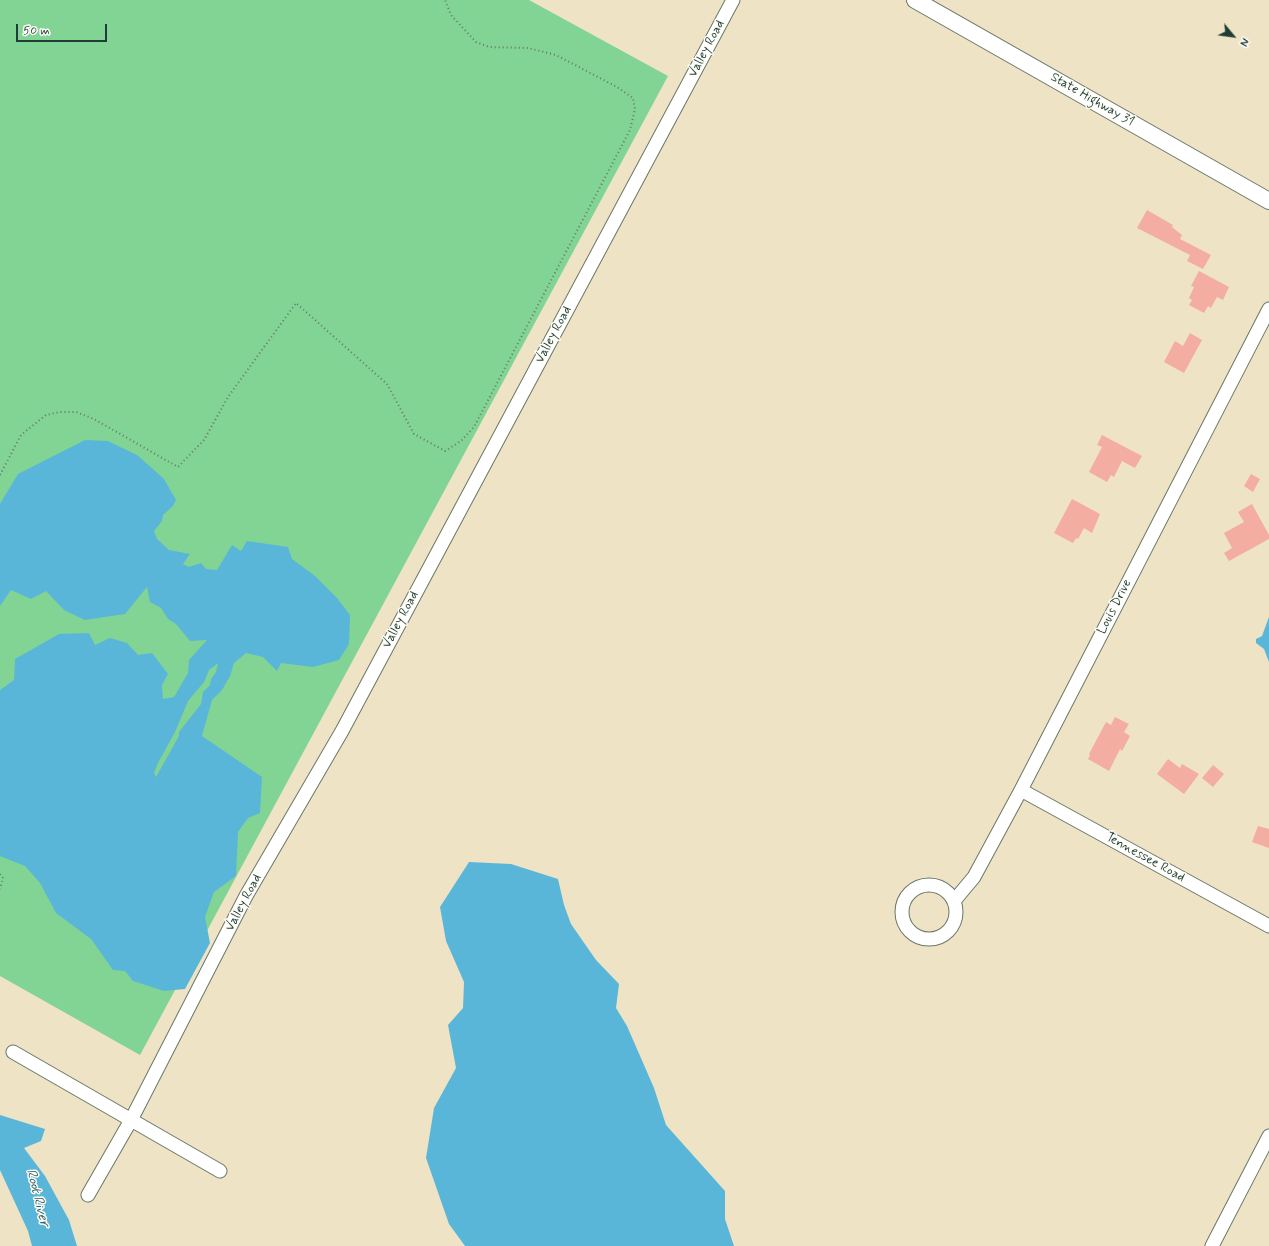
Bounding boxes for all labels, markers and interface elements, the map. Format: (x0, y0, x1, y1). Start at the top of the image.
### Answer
scale bar (18, 16, 109, 42)
north arrow (1213, 16, 1253, 56)
street label: Valley Road (686, 18, 728, 80)
text: 50 m (23, 23, 50, 39)
text: N (1236, 35, 1251, 48)
street label: State Highway 31 (1047, 70, 1137, 130)
street label: Valley Road (533, 304, 575, 366)
street label: Louis Drive (1095, 577, 1135, 637)
street label: Valley Road (380, 589, 422, 651)
street label: Tennessee Road (1103, 830, 1187, 886)
street label: Valley Road (223, 872, 265, 934)
water label: Root River (22, 1168, 52, 1228)

